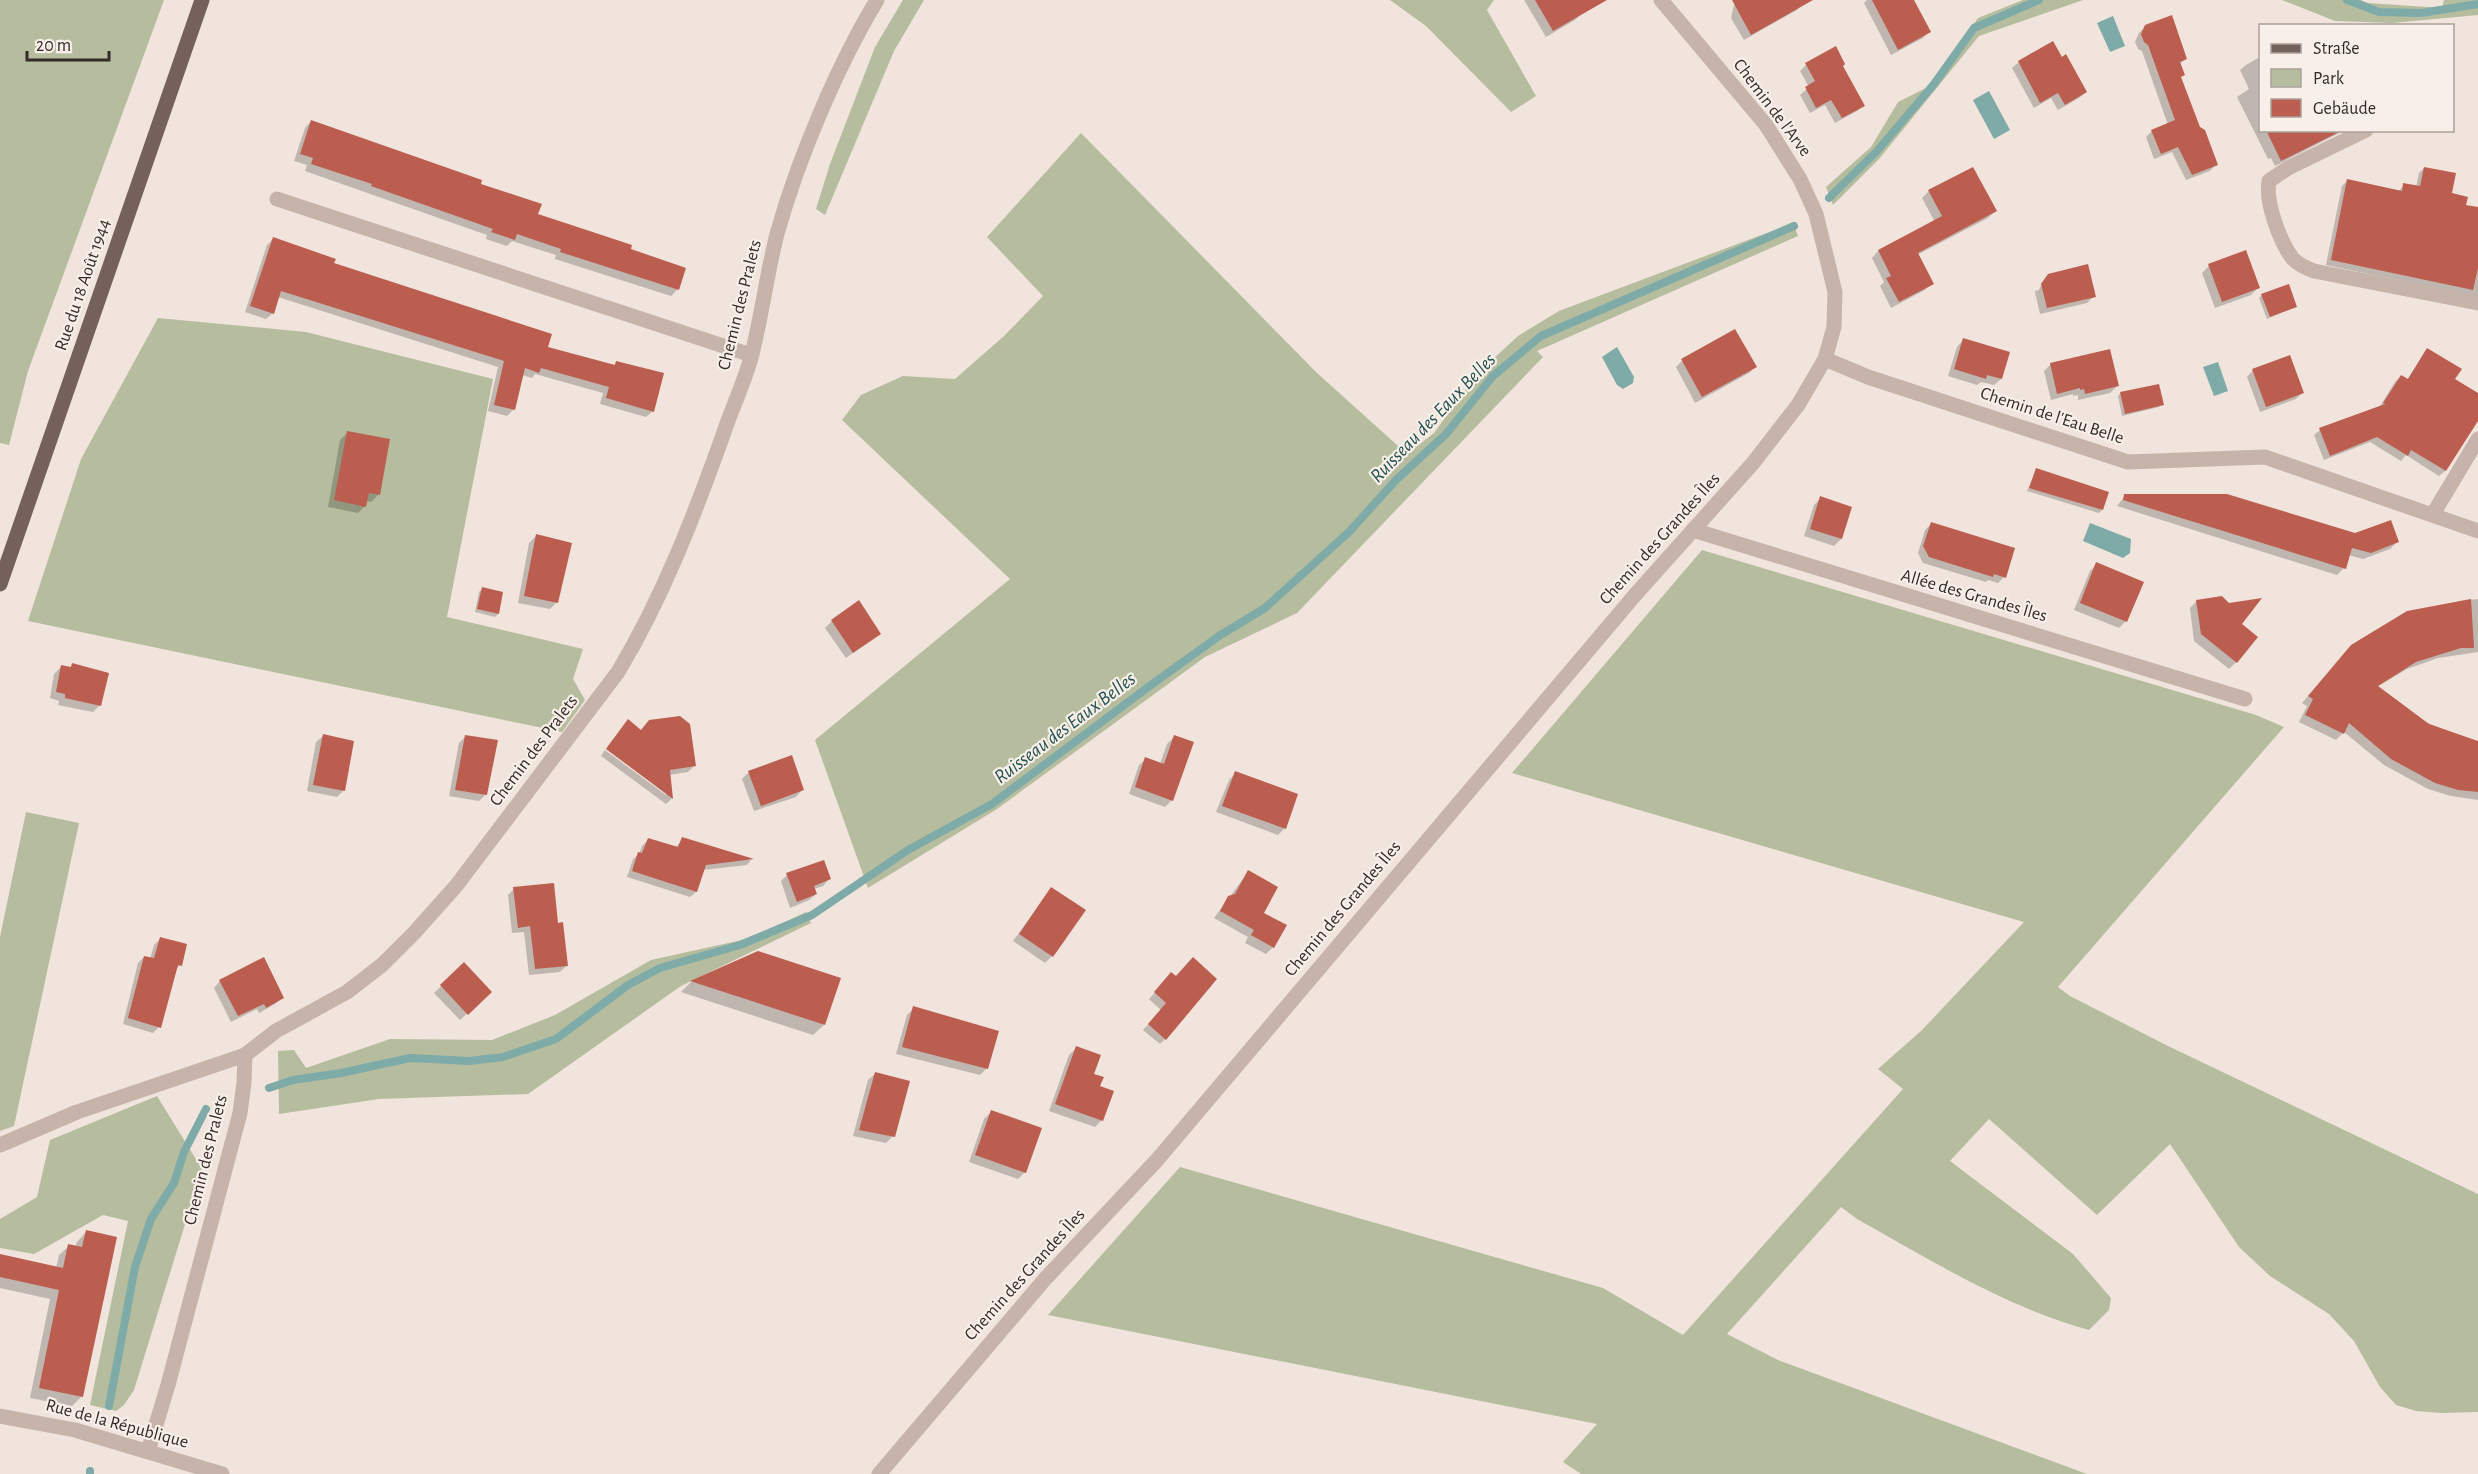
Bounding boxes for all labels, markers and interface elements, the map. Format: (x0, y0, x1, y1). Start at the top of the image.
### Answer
scale bar (27, 24, 110, 62)
legend (2259, 24, 2454, 132)
text: 20 m (36, 37, 71, 55)
text: Straße (2313, 40, 2359, 58)
street label: Chemin de l'Arve (1730, 56, 1814, 160)
text: Park (2313, 70, 2345, 88)
text: Gebäude (2313, 100, 2376, 118)
street label: Rue du 18 Août 1944 (52, 217, 114, 353)
street label: Chemin des Pralets (715, 238, 765, 372)
water label: Ruisseau des Eaux Belles (1366, 349, 1500, 486)
street label: Chemin de l'Eau Belle (1978, 384, 2126, 448)
street label: Chemin des Grandes Îles (1594, 468, 1724, 608)
street label: Allée des Grandes Îles (1899, 564, 2050, 625)
water label: Ruisseau des Eaux Belles (991, 668, 1140, 787)
street label: Chemin des Pralets (487, 692, 581, 810)
street label: Chemin des Grandes Îles (1279, 836, 1405, 980)
street label: Chemin des Pralets (181, 1093, 231, 1227)
street label: Chemin des Grandes Îles (959, 1204, 1089, 1344)
street label: Rue de la République (44, 1396, 190, 1452)

